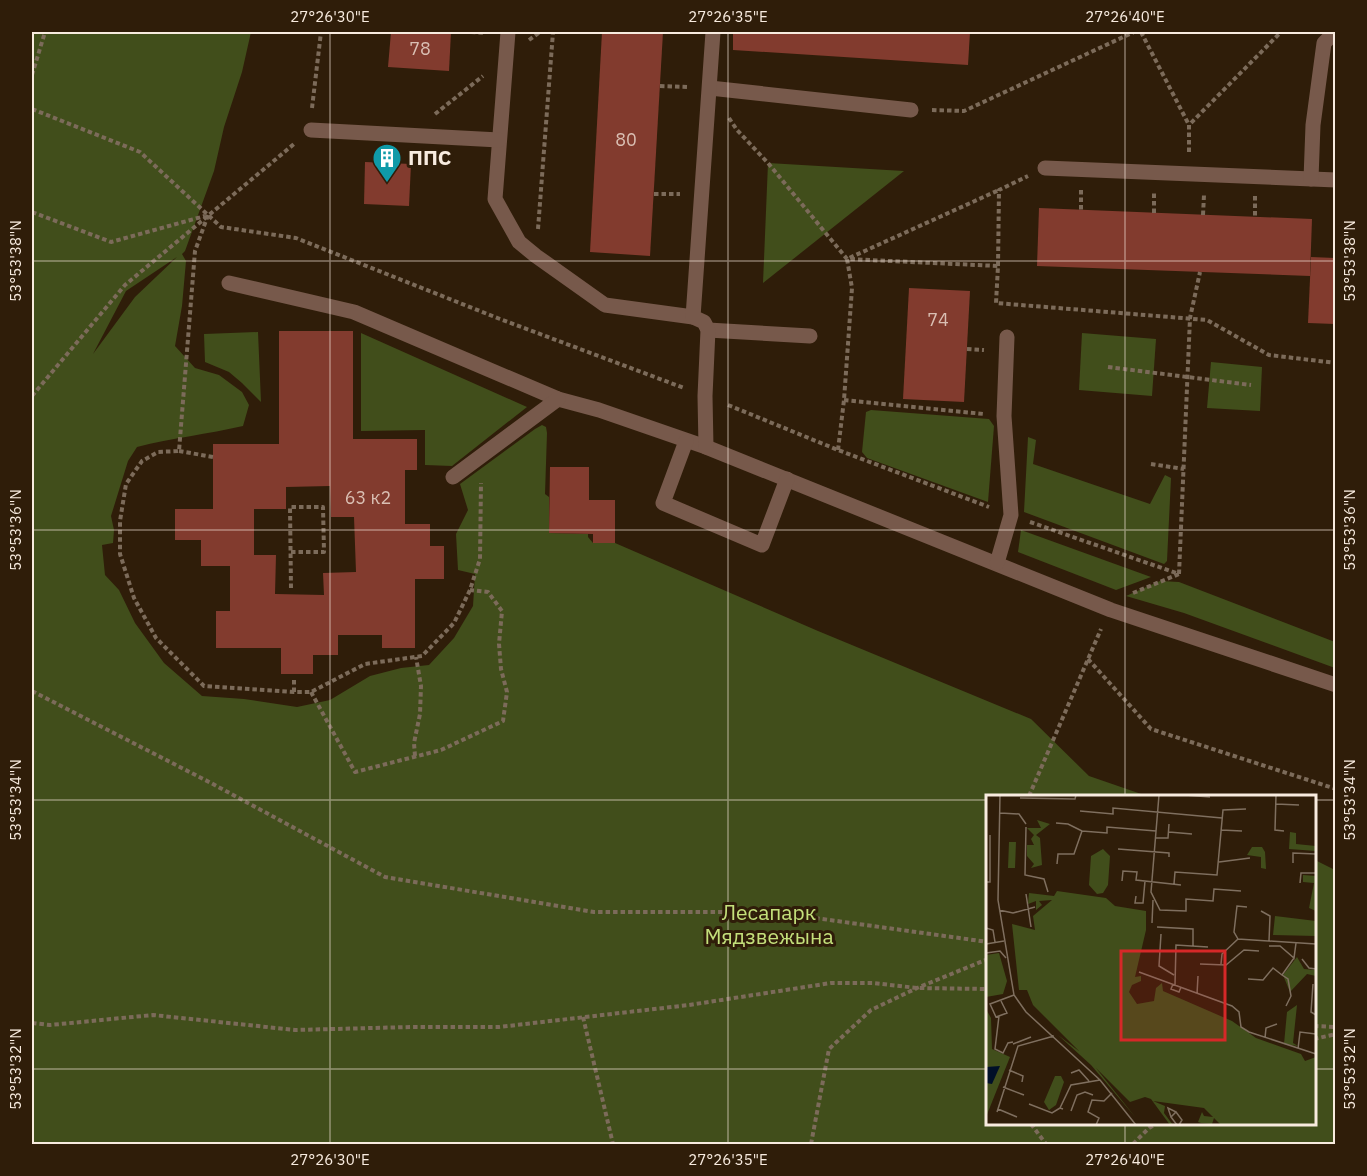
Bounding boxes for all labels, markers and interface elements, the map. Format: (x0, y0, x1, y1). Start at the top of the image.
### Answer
text: 27°26'30"E (290, 7, 370, 26)
text: 27°26'35"E (688, 7, 768, 26)
text: 27°26'40"E (1085, 7, 1165, 26)
house number: 78 (409, 37, 431, 60)
house number: 80 (615, 128, 637, 151)
building icon: ППС (371, 142, 403, 184)
place label: ППС (408, 143, 452, 171)
text: 53°53'38"N (6, 220, 25, 302)
text: 53°53'38"N (1340, 220, 1359, 302)
house number: 74 (927, 308, 949, 331)
house number: 63 к2 (345, 486, 391, 509)
text: 53°53'36"N (6, 489, 25, 571)
text: 53°53'36"N (1340, 489, 1359, 571)
text: 53°53'34"N (6, 759, 25, 841)
text: 53°53'34"N (1340, 759, 1359, 841)
inset map (986, 795, 1316, 1125)
park label: Лесапарк Мядзвежына (704, 898, 834, 950)
text: 53°53'32"N (6, 1028, 25, 1110)
text: 53°53'32"N (1340, 1028, 1359, 1110)
text: 27°26'30"E (290, 1150, 370, 1169)
text: 27°26'35"E (688, 1150, 768, 1169)
text: 27°26'40"E (1085, 1150, 1165, 1169)

